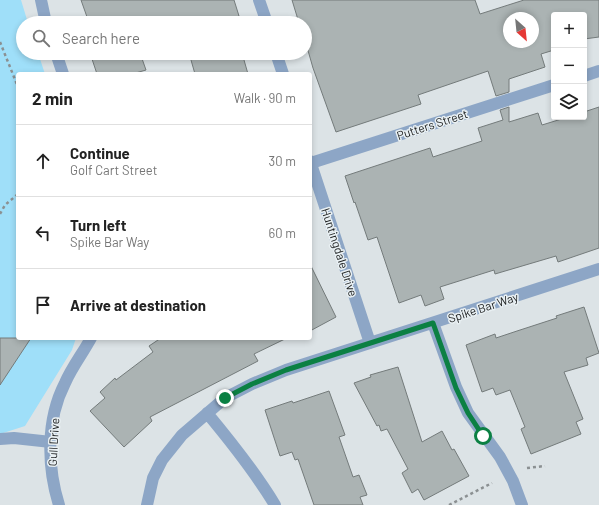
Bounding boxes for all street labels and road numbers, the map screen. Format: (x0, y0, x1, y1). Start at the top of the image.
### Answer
street label: Putters Street (395, 106, 469, 142)
street label: Huntingdale Drive (319, 206, 361, 298)
street label: Spike Bar Way (446, 289, 520, 325)
street label: Gull Drive (45, 417, 61, 467)

